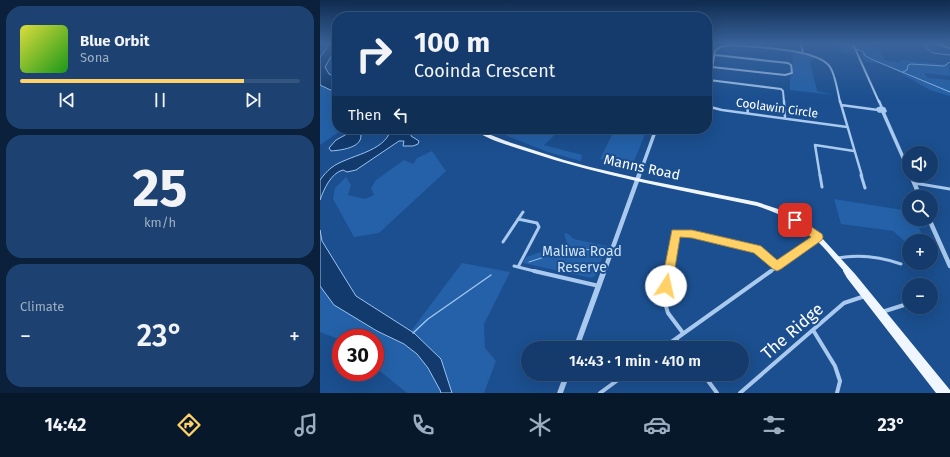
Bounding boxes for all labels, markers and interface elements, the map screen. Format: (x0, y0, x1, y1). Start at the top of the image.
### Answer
text: 100 m (414, 26, 490, 59)
icon: right (348, 28, 400, 80)
text: Blue Orbit (80, 32, 149, 50)
text: Sona (80, 50, 109, 65)
text: Cooinda Crescent (414, 60, 555, 82)
icon: previous (56, 89, 78, 111)
icon: pause (149, 89, 171, 111)
icon: next (242, 89, 264, 111)
street label: Coolawin Circle (735, 95, 819, 121)
icon: left (390, 104, 412, 126)
text: Then (348, 106, 382, 124)
map controls (902, 146, 938, 314)
button: sound (902, 146, 938, 182)
street label: Manns Road (602, 151, 682, 184)
text: 25 (133, 157, 187, 220)
button: search (902, 190, 938, 226)
pin (778, 203, 812, 237)
icon: arrive (784, 209, 806, 231)
text: km/h (144, 215, 176, 230)
button: + (902, 234, 938, 270)
park label: Maliwa Road Reserve (542, 243, 622, 276)
position arrow (645, 265, 687, 307)
button: − (902, 278, 938, 314)
text: Climate (20, 299, 64, 314)
street label: The Ridge (757, 299, 828, 364)
text: 23° (137, 318, 183, 354)
text: − (20, 323, 31, 350)
text: + (289, 323, 300, 350)
speed limit sign: 30 (332, 329, 384, 381)
text: 14:43 · 1 min · 410 m (569, 352, 701, 370)
icon: directions (175, 411, 203, 439)
icon: music (292, 411, 320, 439)
icon: phone (409, 411, 437, 439)
icon: climate (526, 411, 554, 439)
icon: car (643, 411, 671, 439)
icon: filters (760, 411, 788, 439)
text: 14:42 (45, 414, 86, 436)
text: 23° (877, 414, 905, 436)

